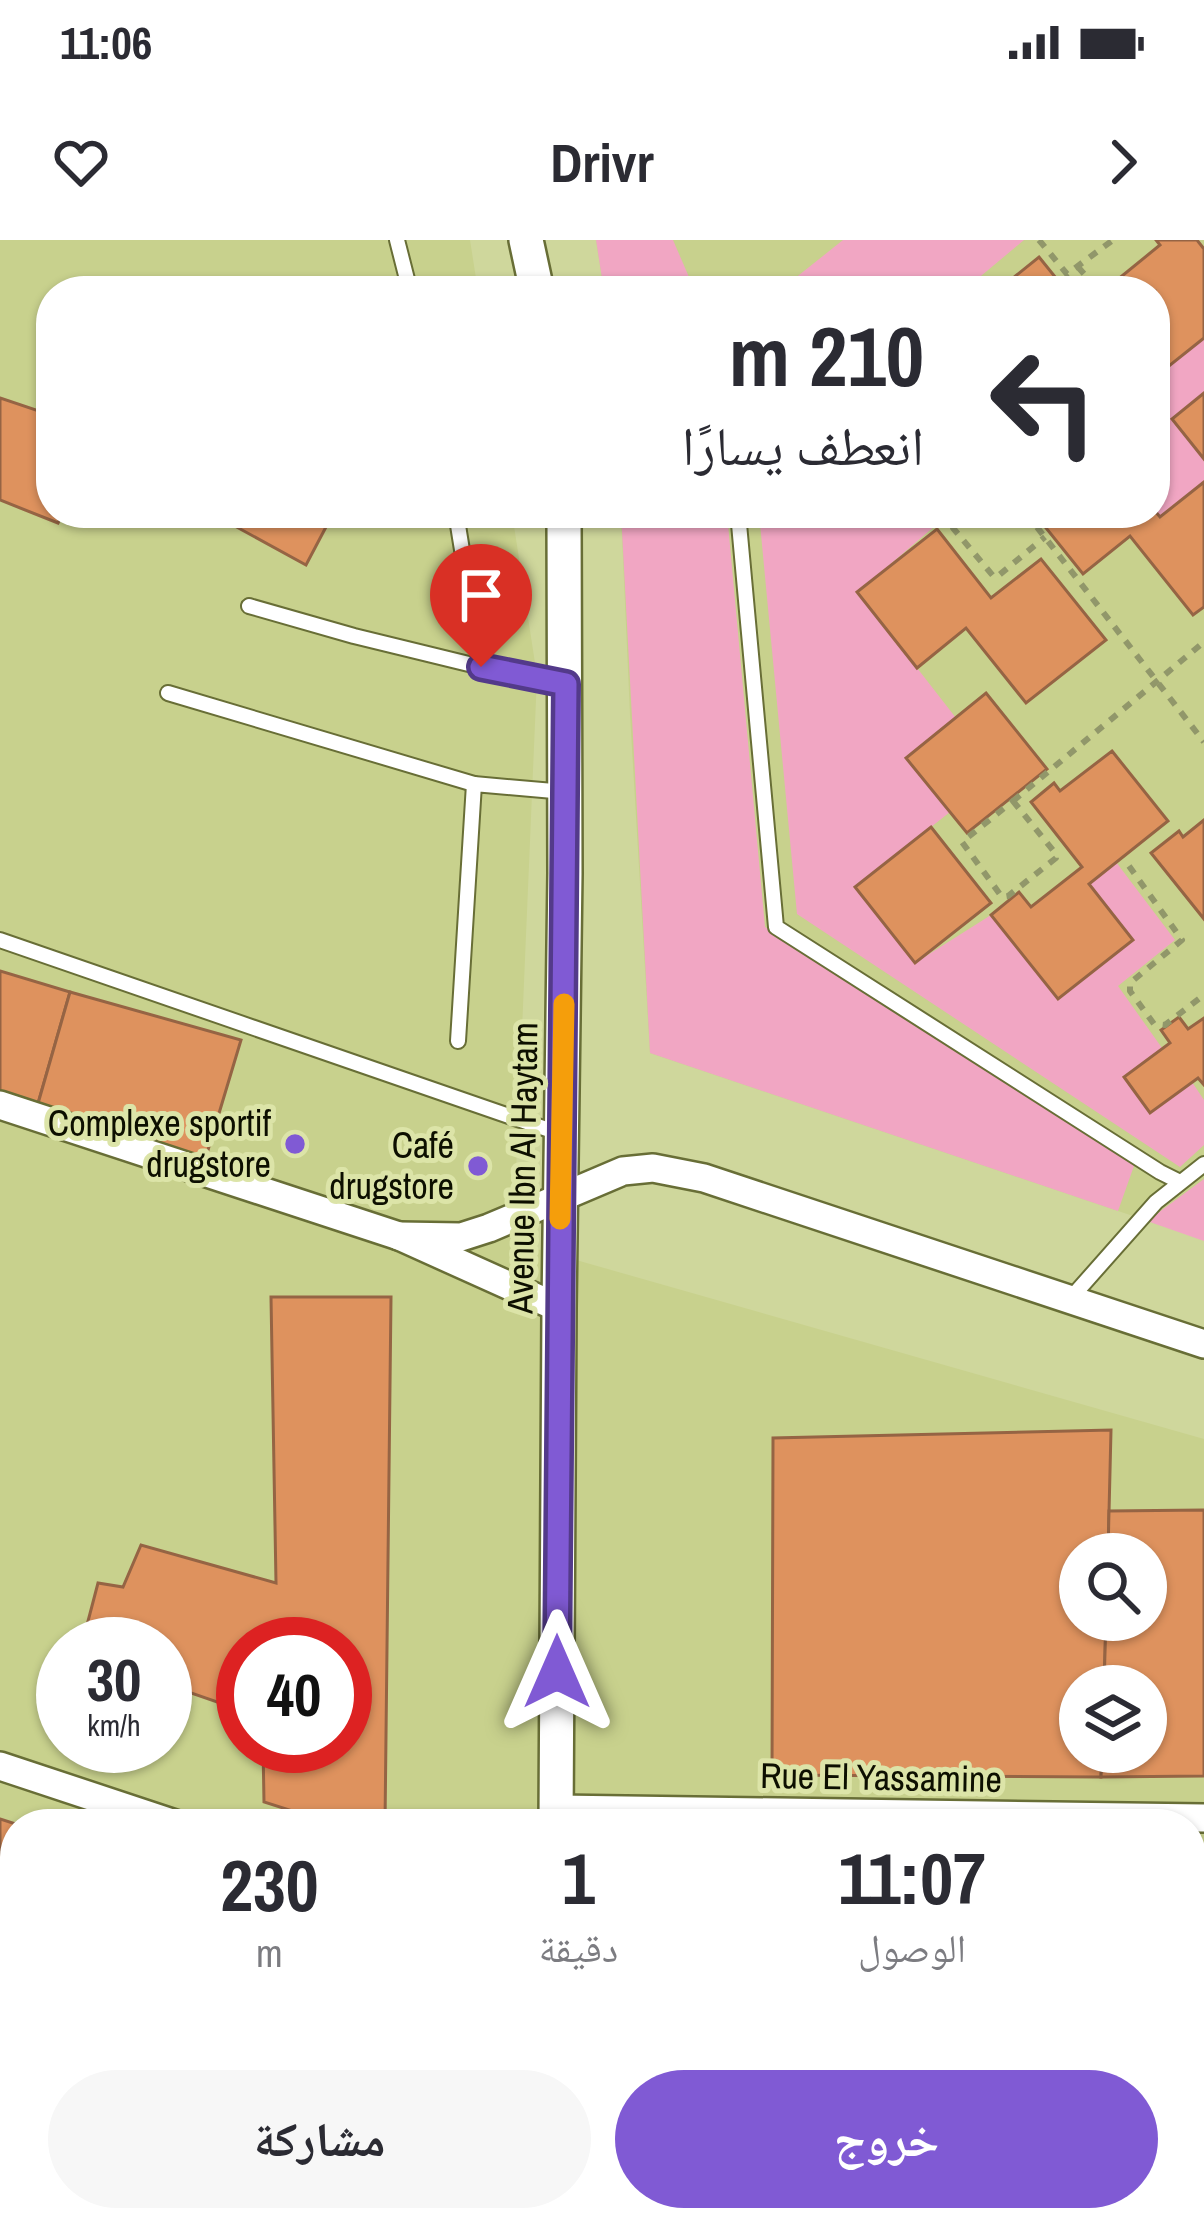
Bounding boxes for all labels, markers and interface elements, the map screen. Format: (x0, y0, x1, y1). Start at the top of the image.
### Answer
text: 11:06 (60, 12, 152, 73)
text: Drivr (550, 126, 654, 199)
icon: heart (48, 129, 114, 195)
icon: forward (1090, 129, 1156, 195)
text: 210 m (729, 299, 924, 412)
icon: left (966, 324, 1122, 480)
text: انعطف يسارًا (682, 409, 924, 482)
pin (430, 544, 532, 667)
icon: arrive (448, 562, 514, 628)
street label: Avenue Ibn Al Haytam (495, 1022, 549, 1315)
place label: Complexe sportif drugstore (48, 1099, 272, 1188)
place label: Café drugstore (329, 1121, 454, 1210)
marker: Complexe sportif drugstore (282, 1131, 308, 1157)
marker: Café drugstore (465, 1153, 491, 1179)
map controls (1059, 1533, 1167, 1773)
button: search (1059, 1533, 1167, 1641)
position arrow (494, 1609, 620, 1735)
speed limit sign: 40 (216, 1617, 372, 1773)
text: 30 (87, 1639, 141, 1720)
button: layers (1059, 1665, 1167, 1773)
text: km/h (87, 1705, 141, 1745)
street label: Rue El Yassamine (760, 1751, 1002, 1803)
text: 1 (562, 1829, 595, 1926)
text: 11:07 (838, 1829, 986, 1926)
text: 230 (220, 1836, 319, 1933)
text: دقيقة (539, 1922, 618, 1974)
text: الوصول (858, 1922, 966, 1974)
text: m (256, 1927, 283, 1979)
button: مشاركة (48, 2070, 591, 2208)
button: خروج (615, 2070, 1158, 2208)

